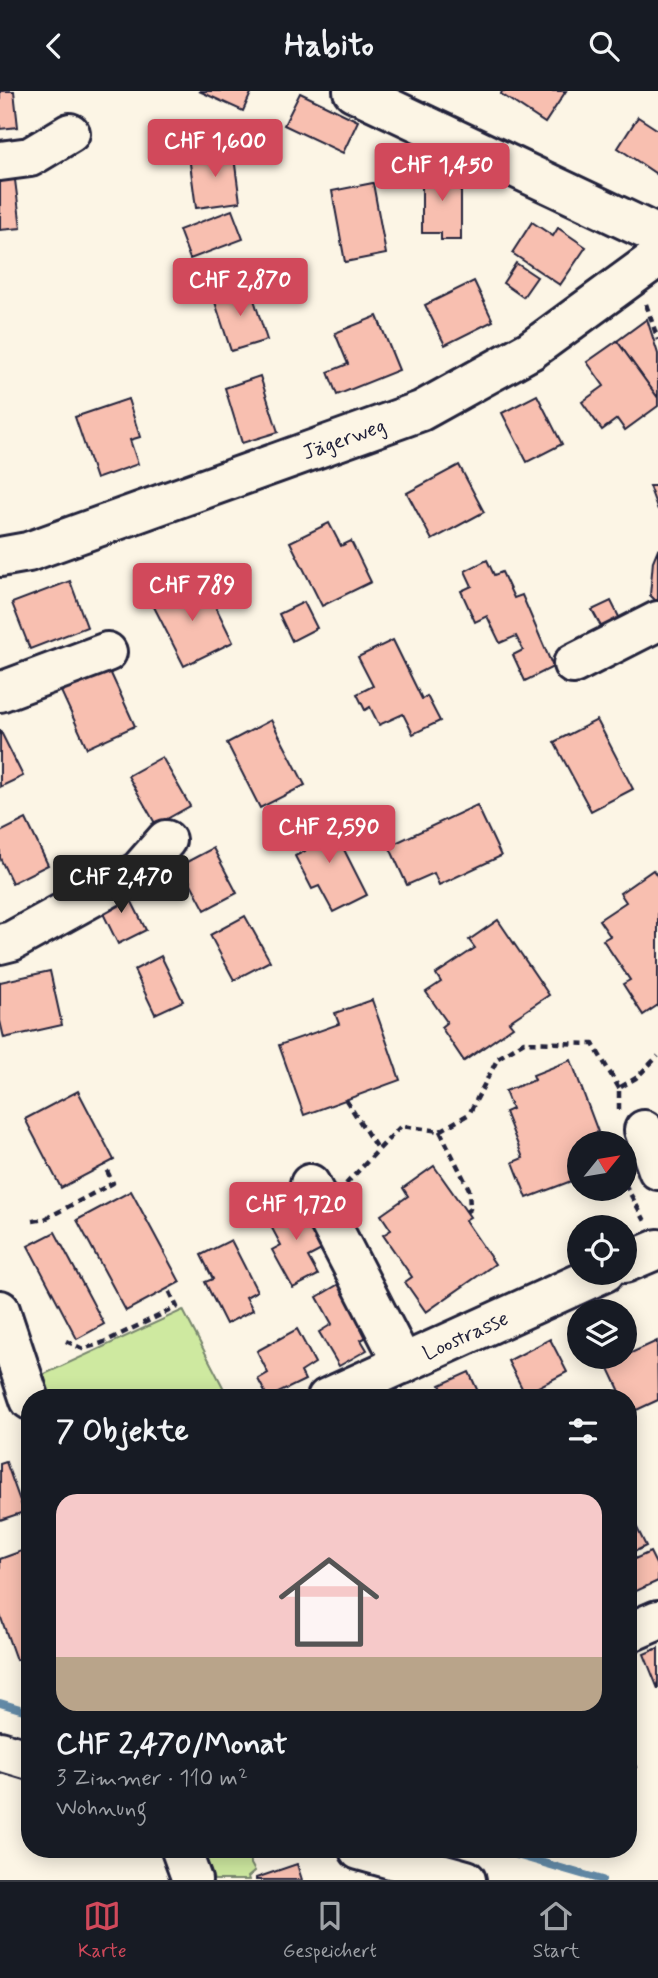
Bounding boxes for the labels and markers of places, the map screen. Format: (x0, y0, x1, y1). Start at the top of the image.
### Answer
pin: CHF 1,600 (135, 119, 295, 179)
pin: CHF 1,450 (362, 143, 522, 203)
pin: CHF 2,870 (160, 259, 320, 318)
pin: CHF 789 (127, 563, 257, 623)
pin: CHF 2,590 (249, 805, 409, 865)
pin: CHF 2,470 (41, 855, 201, 915)
pin: CHF 1,720 (216, 1183, 376, 1242)

